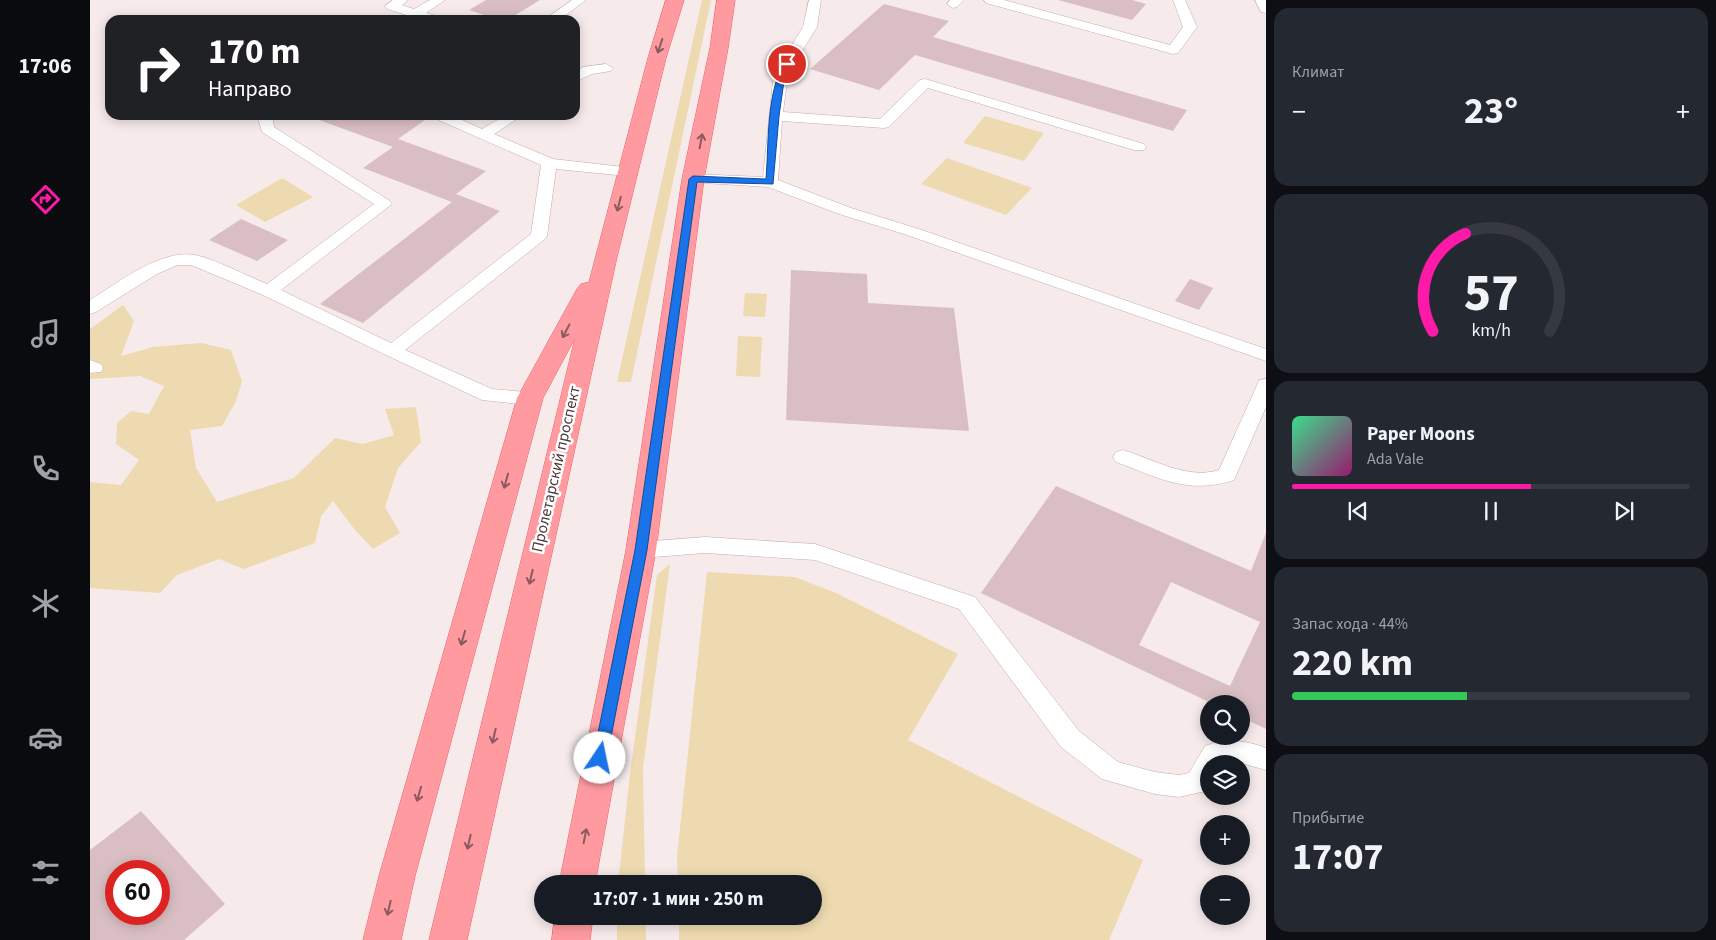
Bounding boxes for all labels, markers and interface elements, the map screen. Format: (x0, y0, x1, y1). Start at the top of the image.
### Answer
text: 170 m (208, 27, 300, 77)
icon: right (125, 35, 190, 100)
one-way arrow (655, 38, 665, 54)
pin (766, 43, 808, 85)
text: 17:06 (18, 50, 72, 82)
icon: arrive (773, 50, 801, 78)
text: Климат (1292, 61, 1344, 83)
text: Направо (208, 73, 292, 105)
text: 23° (1464, 84, 1518, 138)
text: − (1292, 92, 1306, 132)
text: + (1676, 92, 1690, 132)
one-way arrow (697, 133, 706, 149)
icon: directions (28, 182, 63, 217)
one-way arrow (614, 195, 623, 211)
text: 57 (1464, 257, 1518, 331)
icon: music (28, 316, 63, 351)
text: km/h (1471, 318, 1511, 343)
one-way arrow (561, 323, 570, 338)
street label: Пролетарский проспект (526, 384, 586, 554)
text: Paper Moons (1367, 421, 1475, 448)
text: Ada Vale (1367, 448, 1424, 470)
icon: phone (28, 451, 63, 486)
one-way arrow (501, 473, 511, 489)
icon: previous (1344, 497, 1372, 525)
icon: pause (1477, 497, 1505, 525)
icon: next (1610, 497, 1638, 525)
one-way arrow (526, 569, 535, 585)
icon: climate (28, 586, 63, 621)
text: Запас хода · 44% (1292, 613, 1408, 635)
one-way arrow (458, 629, 467, 645)
text: 220 km (1292, 636, 1413, 690)
map controls (1200, 695, 1250, 925)
button: search (1200, 695, 1250, 745)
icon: car (28, 720, 63, 755)
one-way arrow (489, 727, 498, 743)
position arrow (573, 731, 625, 783)
button: layers (1200, 755, 1250, 805)
one-way arrow (414, 786, 424, 802)
text: Прибытие (1292, 807, 1364, 829)
button: + (1200, 815, 1250, 865)
one-way arrow (581, 828, 590, 844)
text: 17:07 (1292, 830, 1384, 884)
one-way arrow (464, 834, 474, 850)
icon: filters (28, 855, 63, 890)
speed limit sign: 60 (105, 860, 170, 925)
button: − (1200, 875, 1250, 925)
text: 17:07 · 1 мин · 250 m (592, 886, 764, 913)
one-way arrow (384, 900, 393, 916)

